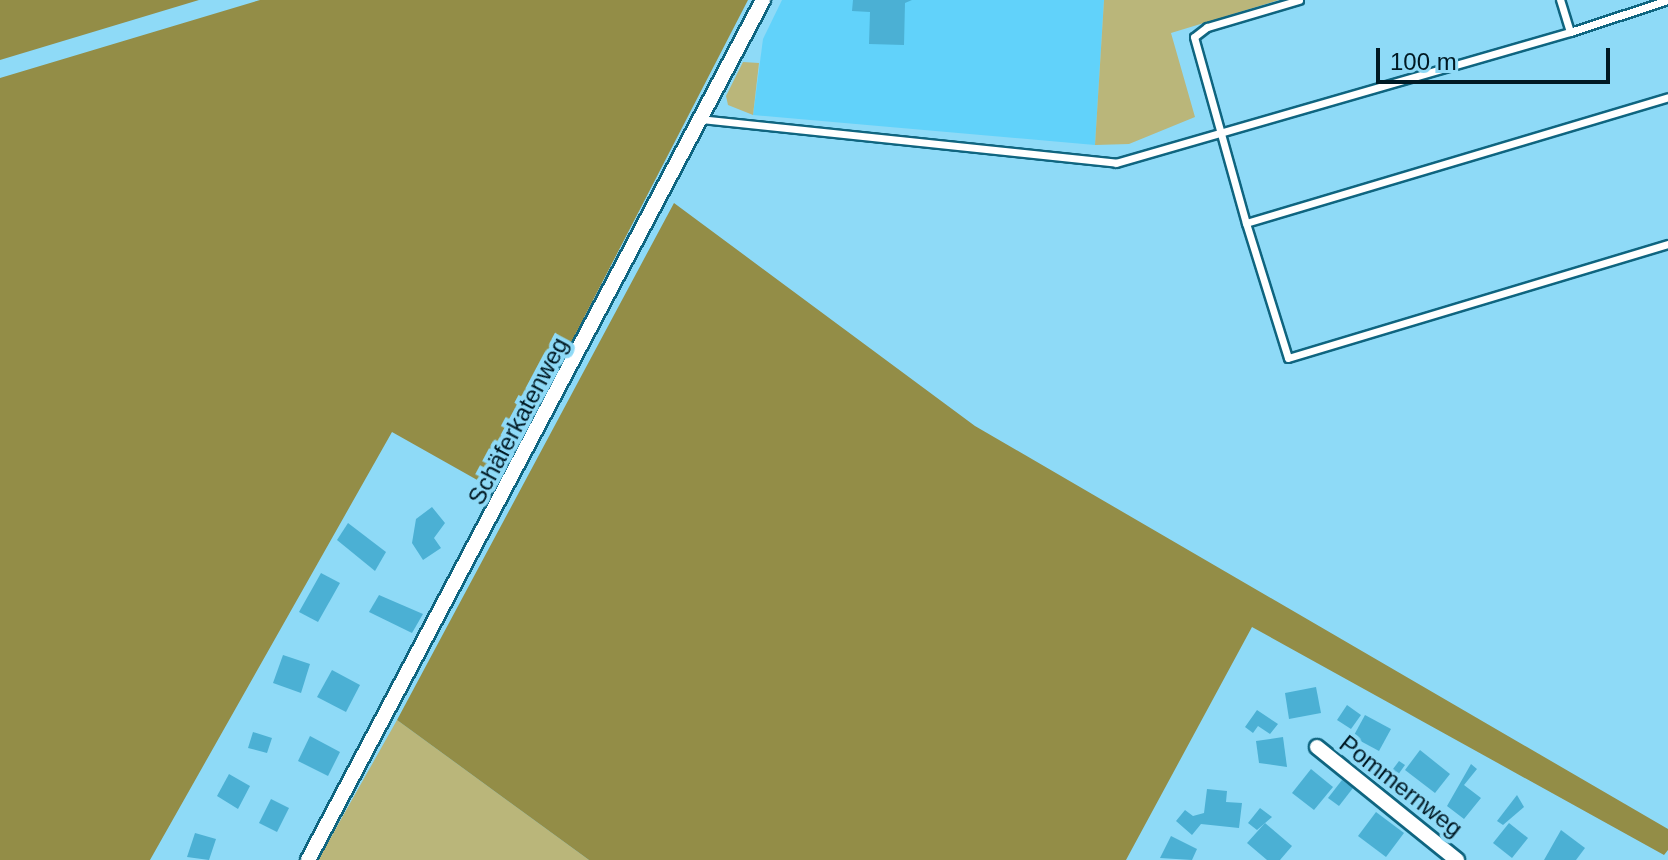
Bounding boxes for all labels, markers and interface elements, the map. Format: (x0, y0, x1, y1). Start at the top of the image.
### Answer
scale bar (1380, 32, 1614, 82)
text: 100 m (1390, 48, 1457, 75)
street label: Schäferkatenweg (462, 332, 574, 510)
street label: Pommernweg (1334, 729, 1468, 843)

